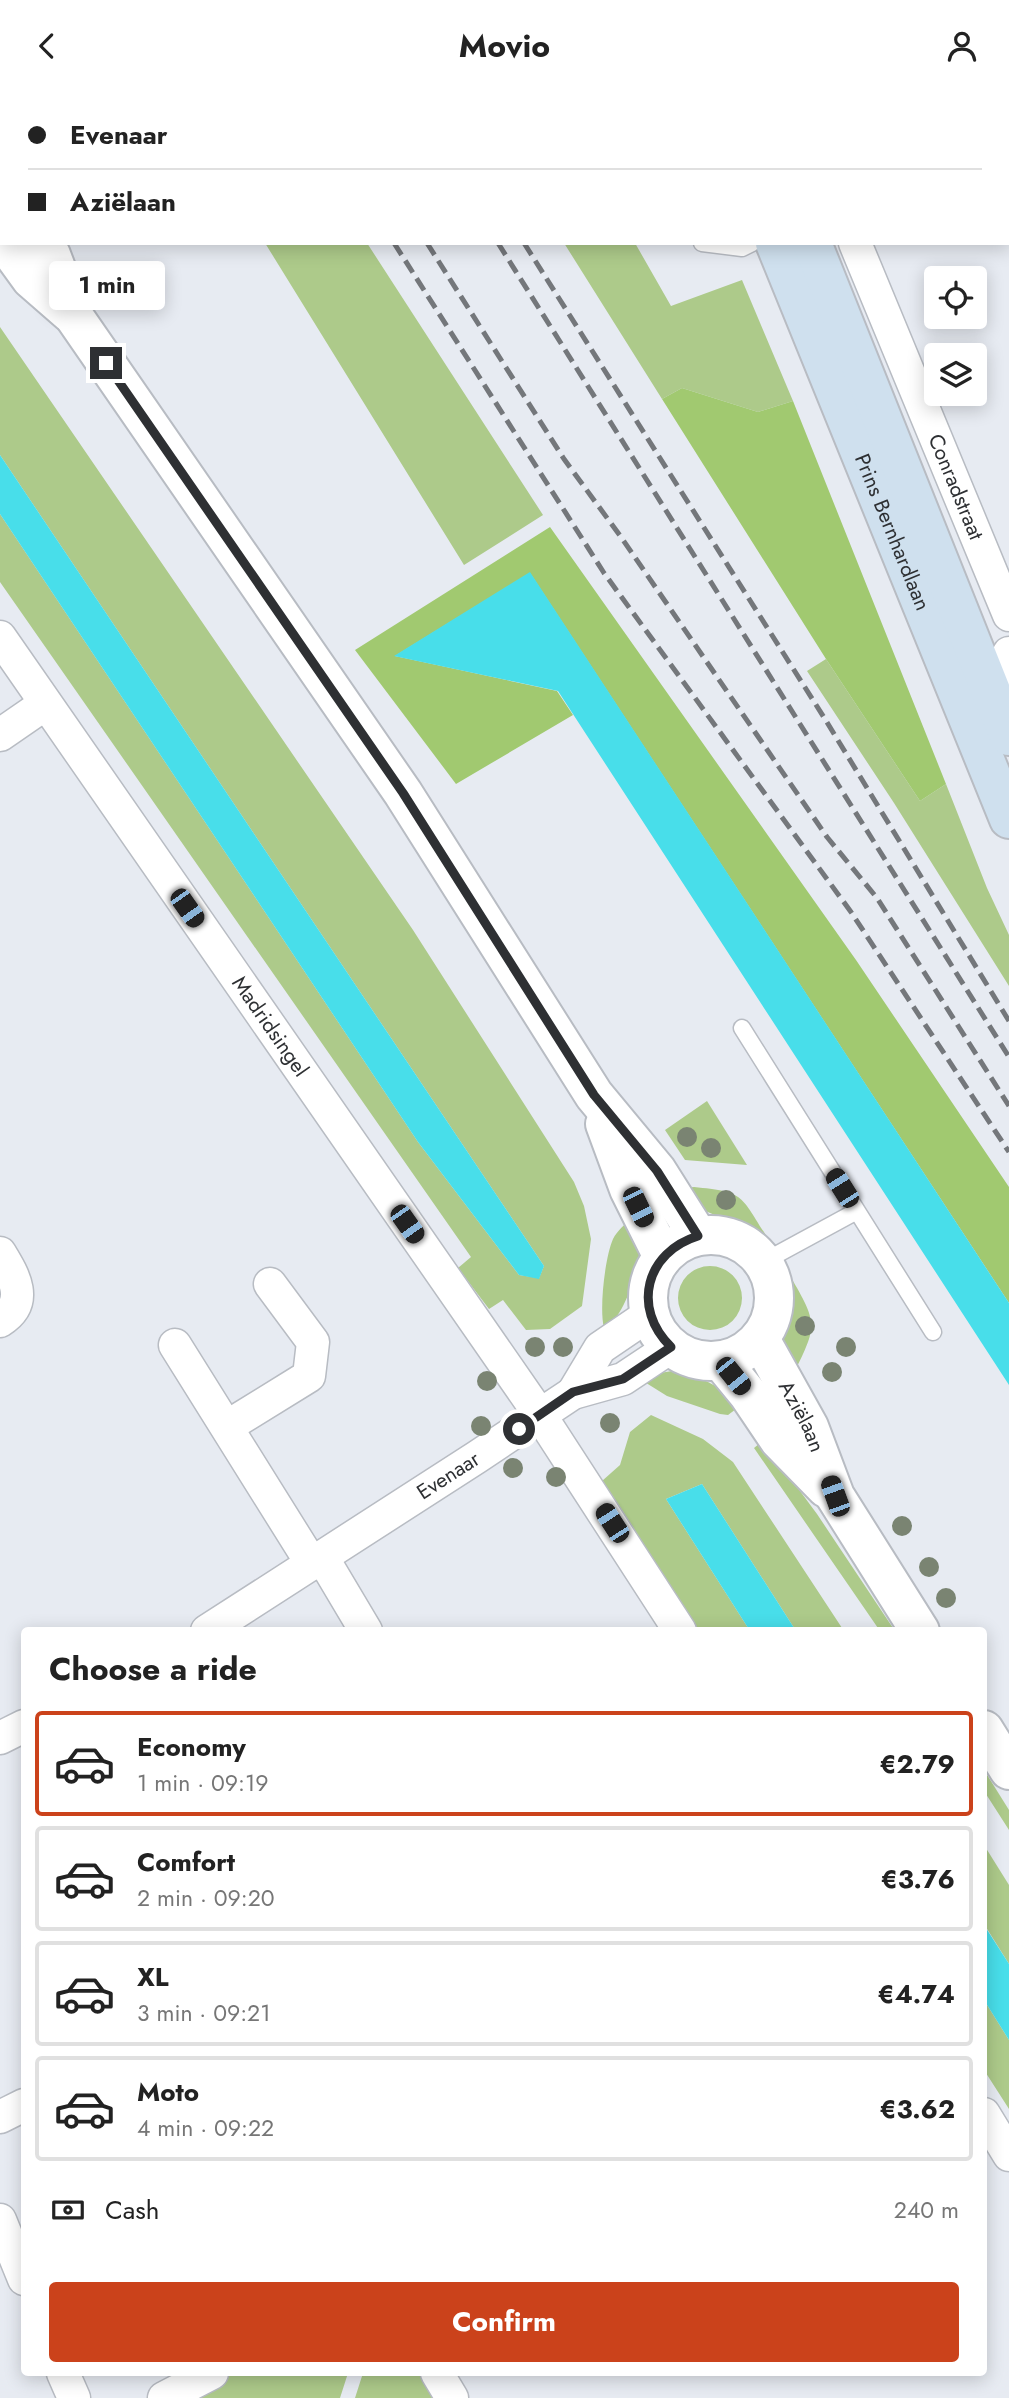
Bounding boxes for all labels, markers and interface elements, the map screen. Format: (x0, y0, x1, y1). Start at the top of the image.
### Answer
text: Movio (459, 23, 550, 69)
icon: back (28, 27, 66, 65)
icon: person (943, 27, 981, 65)
text: Evenaar (70, 116, 168, 154)
text: Aziëlaan (70, 183, 176, 221)
callout: 1 min (48, 261, 164, 310)
map controls (924, 266, 987, 406)
button: locate (924, 266, 987, 329)
text: 1 min (78, 268, 136, 302)
button: layers (924, 343, 987, 406)
route end (90, 347, 122, 379)
street label: Conradstraat (921, 429, 991, 544)
street label: Prins Bernhardlaan (847, 449, 938, 615)
car (167, 885, 208, 931)
street label: Madridsingel (225, 970, 316, 1083)
car (822, 1165, 863, 1211)
car (620, 1184, 657, 1230)
car (387, 1201, 428, 1247)
car (712, 1353, 755, 1399)
street label: Aziëlaan (771, 1375, 832, 1456)
route start (503, 1413, 535, 1445)
street label: Evenaar (411, 1444, 486, 1507)
car (818, 1473, 853, 1519)
car (592, 1500, 633, 1546)
text: Choose a ride (49, 1646, 257, 1692)
text: Economy (137, 1728, 246, 1766)
icon: car (53, 1732, 116, 1795)
text: €2.79 (879, 1745, 955, 1783)
text: 1 min · 09:19 (137, 1766, 269, 1800)
text: Comfort (137, 1843, 235, 1881)
icon: car (53, 1847, 116, 1910)
text: €3.76 (881, 1860, 955, 1898)
text: 2 min · 09:20 (137, 1881, 275, 1915)
text: XL (137, 1958, 169, 1996)
icon: car (53, 1962, 116, 2025)
text: €4.74 (878, 1975, 955, 2013)
text: 3 min · 09:21 (137, 1996, 271, 2030)
text: Moto (137, 2073, 199, 2111)
icon: car (53, 2077, 116, 2140)
text: €3.62 (879, 2090, 955, 2128)
text: 4 min · 09:22 (137, 2111, 274, 2145)
icon: cash (49, 2191, 87, 2229)
text: Cash (105, 2191, 159, 2229)
text: 240 m (894, 2193, 959, 2227)
button: Confirm (49, 2282, 959, 2362)

